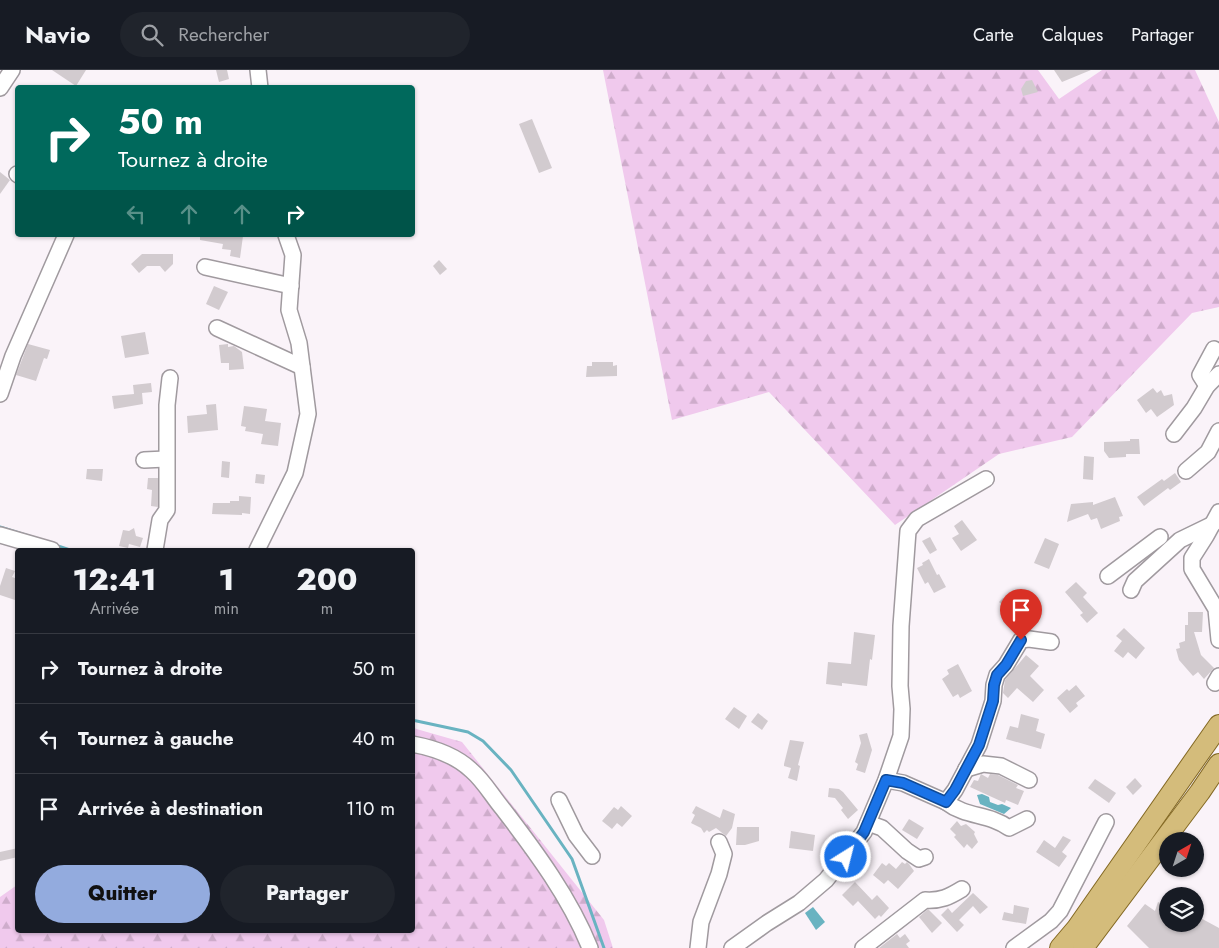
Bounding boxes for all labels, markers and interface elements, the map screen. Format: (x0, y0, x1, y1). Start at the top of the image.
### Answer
search box (120, 12, 470, 57)
text: Navio (25, 17, 90, 52)
icon: search (138, 21, 166, 49)
text: Rechercher (178, 21, 269, 48)
text: Carte (973, 22, 1014, 48)
text: Calques (1042, 22, 1103, 48)
text: Partager (1131, 22, 1194, 48)
text: 50 m (118, 97, 203, 147)
icon: right (35, 105, 100, 170)
text: Tournez à droite (118, 143, 268, 175)
icon: left (122, 200, 150, 228)
icon: ahead (175, 200, 203, 228)
icon: ahead (228, 200, 256, 228)
icon: right (281, 200, 309, 228)
text: 12:41 (72, 558, 156, 601)
text: 1 (218, 558, 234, 601)
text: 200 (296, 558, 358, 601)
pin (1000, 589, 1042, 640)
icon: arrive (1007, 596, 1035, 624)
text: Arrivée (90, 597, 139, 620)
text: min (214, 597, 239, 620)
text: m (321, 597, 333, 620)
icon: right (35, 655, 63, 683)
text: Tournez à droite (78, 655, 223, 682)
text: 50 m (352, 655, 395, 682)
icon: left (35, 725, 63, 753)
text: Tournez à gauche (78, 725, 234, 752)
text: 40 m (352, 725, 395, 752)
icon: arrive (35, 795, 63, 823)
text: Arrivée à destination (78, 795, 263, 822)
text: 110 m (346, 795, 395, 822)
position arrow (819, 830, 871, 882)
north arrow (1159, 832, 1204, 878)
map controls (1159, 832, 1204, 932)
button: Quitter (35, 865, 210, 923)
button: Partager (220, 865, 395, 923)
button: layers (1159, 887, 1204, 932)

